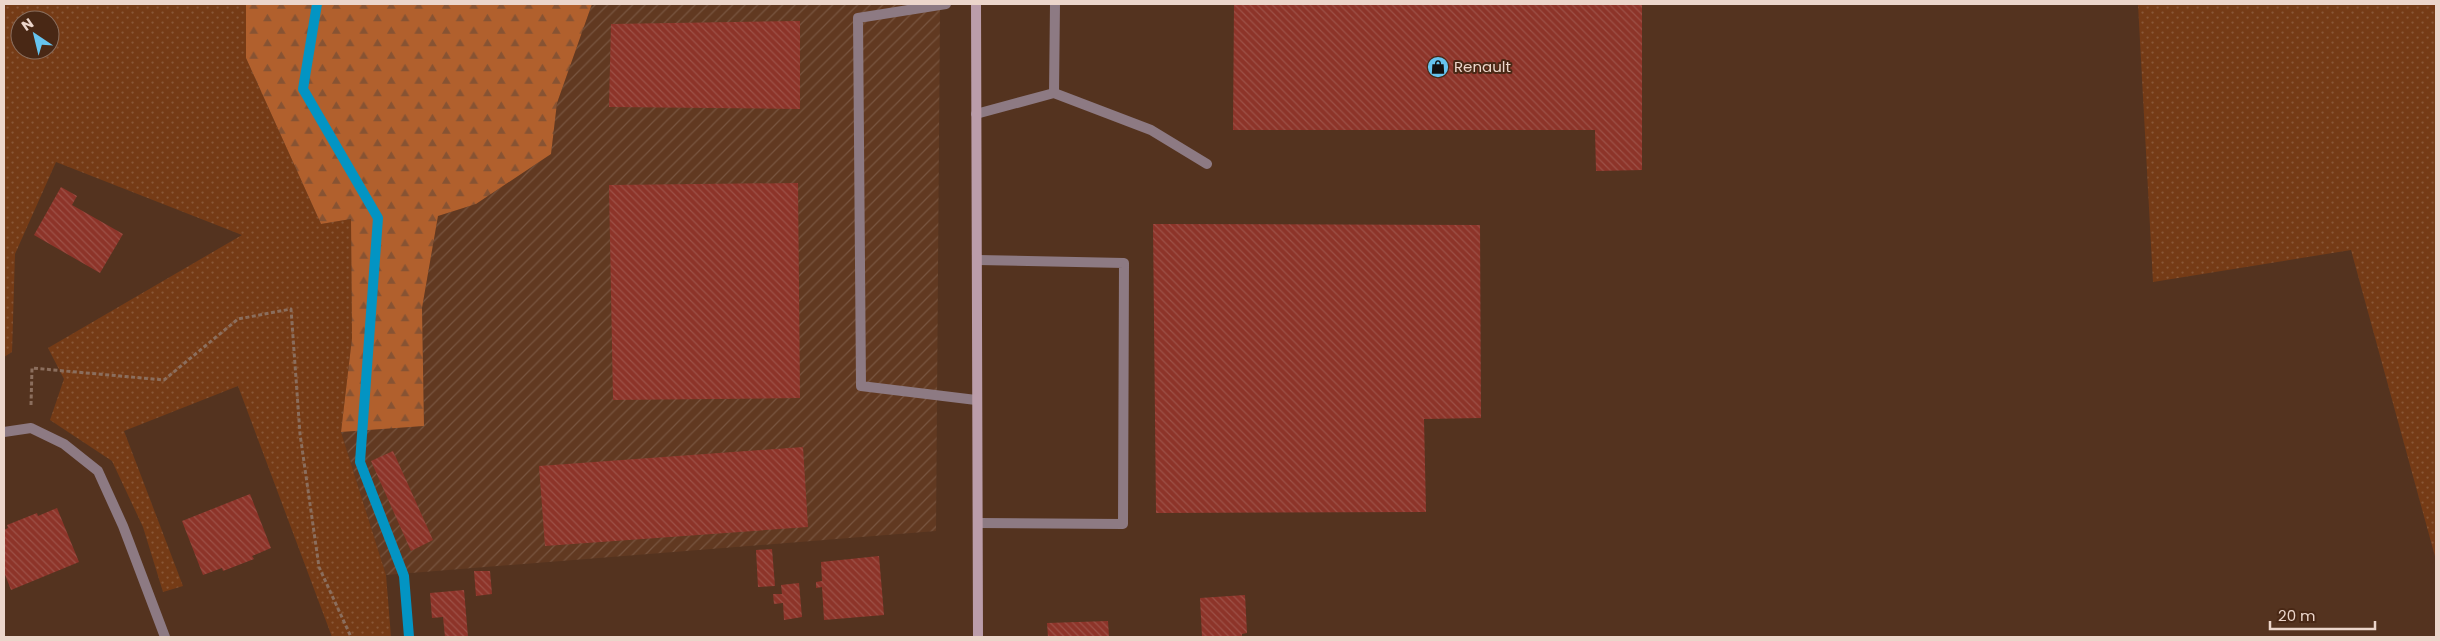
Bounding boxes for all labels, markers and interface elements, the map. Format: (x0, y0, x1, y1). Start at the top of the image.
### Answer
north arrow (10, 10, 60, 60)
text: N (17, 13, 38, 36)
shop icon: Renault (1426, 55, 1450, 79)
place label: Renault (1454, 56, 1511, 77)
scale bar (2270, 598, 2375, 630)
text: 20 m (2278, 605, 2316, 626)

